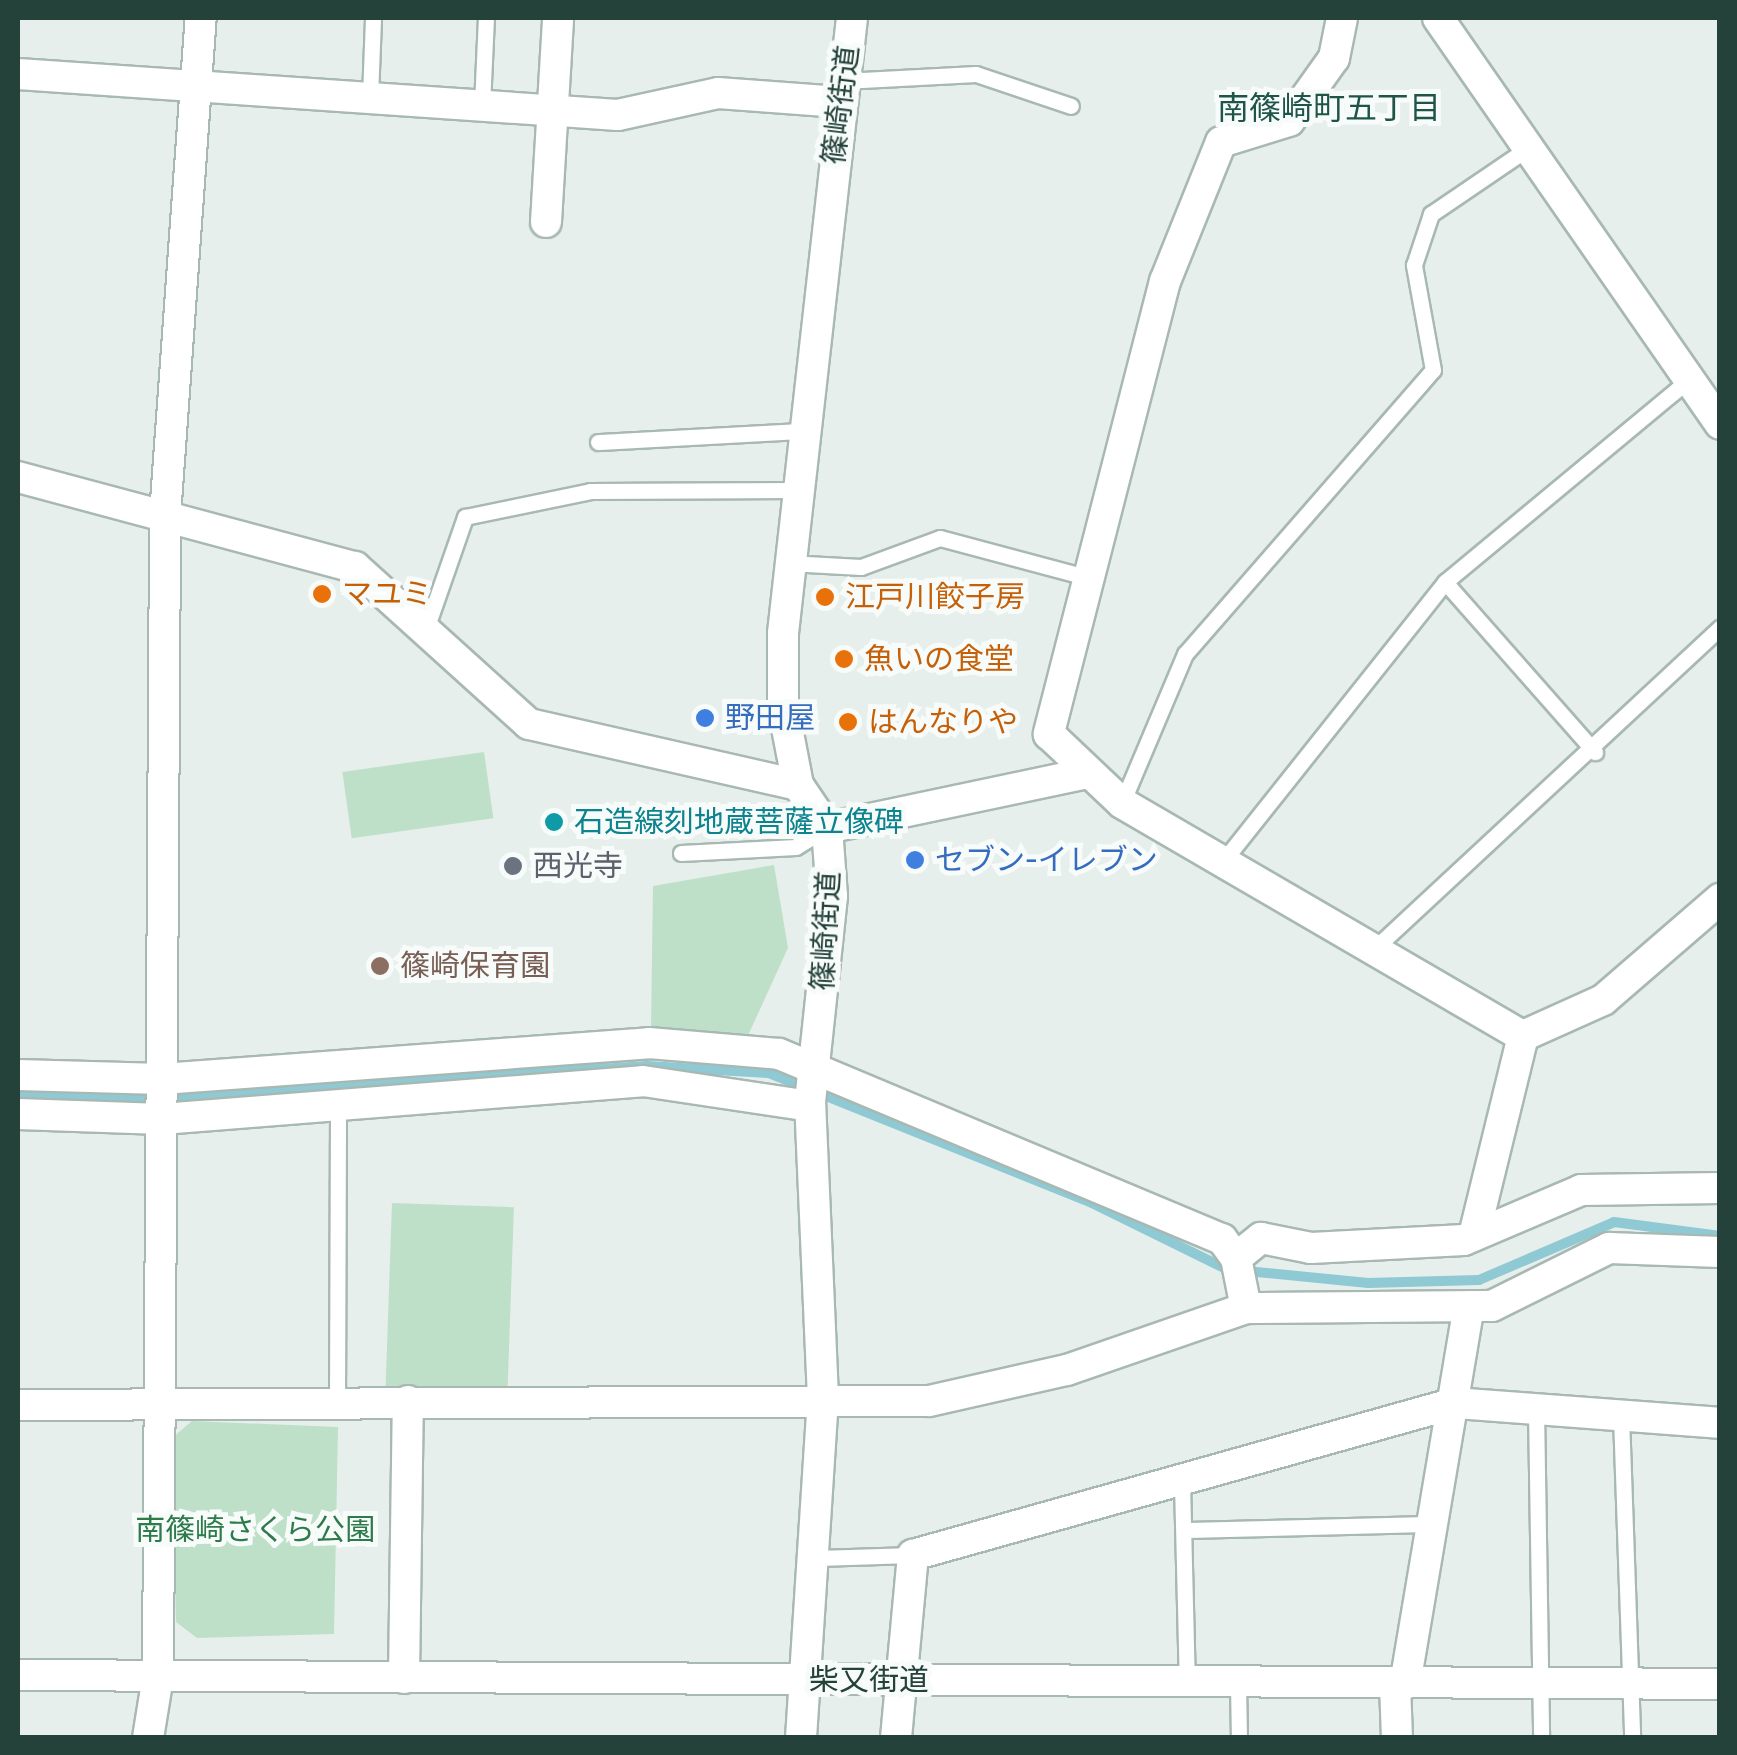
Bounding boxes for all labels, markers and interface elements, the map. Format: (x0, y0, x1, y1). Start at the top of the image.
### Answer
street label: 篠崎街道 (816, 43, 866, 167)
district label: 南篠崎町五丁目 (1217, 89, 1441, 127)
place label: マユミ (342, 576, 432, 612)
place label: 江戸川餃子房 (845, 579, 1025, 615)
marker: マユミ (311, 583, 333, 605)
marker: 江戸川餃子房 (814, 586, 836, 608)
place label: 魚いの食堂 (864, 641, 1014, 677)
marker: 魚いの食堂 (833, 648, 855, 670)
place label: 野田屋 (725, 700, 815, 736)
place label: はんなりや (868, 704, 1018, 740)
marker: 野田屋 (694, 707, 716, 729)
marker: はんなりや (837, 711, 859, 733)
place label: 石造線刻地蔵菩薩立像碑 (574, 804, 904, 840)
marker: 石造線刻地蔵菩薩立像碑 (543, 811, 565, 833)
place label: セブン-イレブン (935, 842, 1158, 878)
place label: 西光寺 (533, 848, 623, 884)
marker: セブン-イレブン (904, 849, 926, 871)
marker: 西光寺 (502, 855, 524, 877)
street label: 篠崎街道 (805, 870, 847, 992)
place label: 篠崎保育園 (400, 948, 550, 984)
marker: 篠崎保育園 (369, 955, 391, 977)
park label: 南篠崎さくら公園 (135, 1512, 375, 1548)
street label: 柴又街道 (809, 1662, 929, 1698)

